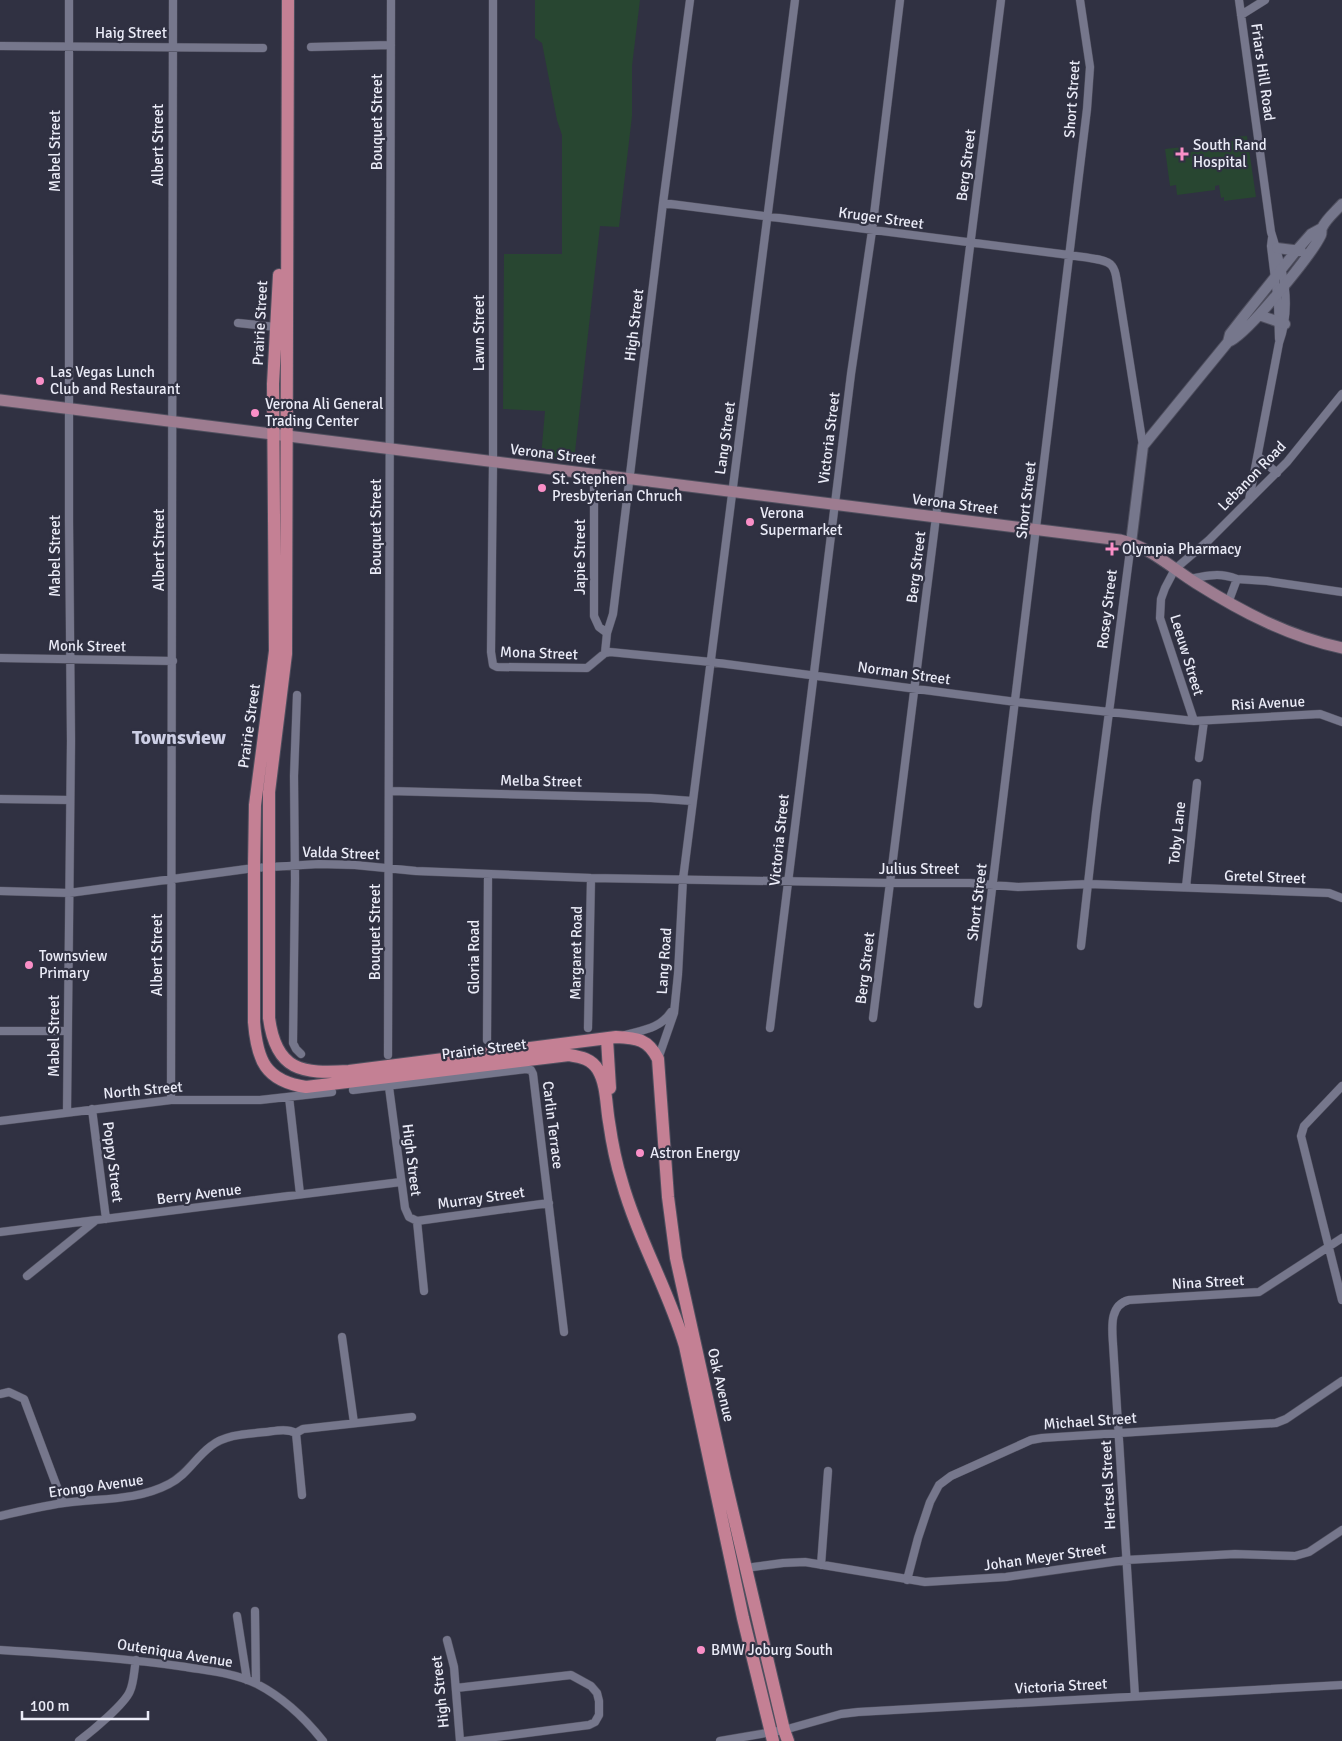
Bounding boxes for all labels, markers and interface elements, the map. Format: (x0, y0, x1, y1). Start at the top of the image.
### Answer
street label: Friars Hill Road (1247, 22, 1279, 122)
street label: Haig Street (95, 24, 167, 42)
street label: Short Street (1060, 60, 1084, 138)
street label: Bouquet Street (368, 74, 386, 170)
street label: Albert Street (149, 104, 167, 186)
street label: Mabel Street (46, 110, 64, 192)
street label: Berg Street (953, 128, 979, 202)
place label: South Rand Hospital (1193, 136, 1267, 171)
marker: South Rand Hospital (1175, 147, 1189, 161)
street label: Kruger Street (837, 203, 925, 233)
street label: Prairie Street (249, 280, 271, 366)
street label: High Street (621, 288, 647, 362)
street label: Lawn Street (470, 295, 488, 371)
place label: Las Vegas Lunch Club and Restaurant (50, 363, 180, 398)
marker: Las Vegas Lunch Club and Restaurant (34, 375, 46, 387)
street label: Victoria Street (814, 391, 844, 485)
place label: Verona Ali General Trading Center (265, 395, 383, 430)
street label: Lang Street (711, 400, 739, 476)
marker: Verona Ali General Trading Center (249, 407, 261, 419)
street label: Lebanon Road (1214, 437, 1290, 515)
street label: Verona Street (509, 440, 597, 468)
street label: Short Street (1012, 460, 1040, 540)
place label: St. Stephen Presbyterian Chruch (552, 470, 682, 505)
street label: Bouquet Street (367, 479, 385, 575)
marker: St. Stephen Presbyterian Chruch (536, 482, 548, 494)
street label: Verona Street (911, 490, 999, 518)
place label: Verona Supermarket (760, 504, 843, 539)
street label: Albert Street (150, 509, 168, 591)
street label: Mabel Street (46, 515, 64, 597)
marker: Verona Supermarket (744, 516, 756, 528)
street label: Japie Street (571, 519, 589, 595)
street label: Berg Street (903, 530, 929, 604)
place label: Olympia Pharmacy (1122, 540, 1241, 558)
marker: Olympia Pharmacy (1106, 543, 1118, 555)
street label: Rosey Street (1093, 568, 1121, 650)
street label: Leeuw Street (1166, 612, 1208, 698)
street label: Monk Street (48, 636, 126, 656)
street label: Mona Street (500, 643, 578, 663)
street label: Norman Street (856, 658, 952, 688)
street label: Prairie Street (234, 683, 264, 769)
street label: Risi Avenue (1231, 692, 1305, 714)
district label: Townsview (132, 725, 227, 750)
street label: Melba Street (500, 771, 582, 791)
street label: Victoria Street (765, 793, 793, 887)
street label: Toby Lane (1165, 801, 1189, 865)
street label: Valda Street (302, 843, 380, 863)
street label: Julius Street (879, 860, 959, 878)
street label: Short Street (963, 862, 991, 942)
street label: Gretel Street (1224, 867, 1306, 887)
street label: Bouquet Street (366, 884, 384, 980)
street label: Margaret Road (566, 906, 586, 1000)
street label: Albert Street (148, 914, 166, 996)
street label: Gloria Road (465, 920, 483, 994)
street label: Lang Road (653, 927, 675, 995)
street label: Berg Street (852, 931, 878, 1005)
place label: Townsview Primary (39, 947, 107, 982)
marker: Townsview Primary (23, 959, 35, 971)
street label: Mabel Street (45, 995, 63, 1077)
street label: Prairie Street (441, 1035, 527, 1063)
street label: North Street (103, 1078, 183, 1102)
street label: Carlin Terrace (539, 1080, 567, 1170)
street label: Poppy Street (99, 1121, 127, 1203)
street label: High Street (399, 1123, 425, 1197)
place label: Astron Energy (650, 1144, 740, 1162)
marker: Astron Energy (634, 1147, 646, 1159)
street label: Berry Avenue (156, 1180, 242, 1208)
street label: Murray Street (436, 1183, 526, 1213)
street label: Nina Street (1171, 1271, 1245, 1293)
street label: Oak Avenue (704, 1346, 738, 1424)
street label: Michael Street (1043, 1409, 1137, 1433)
street label: Hertsel Street (1097, 1440, 1119, 1530)
street label: Erongo Avenue (47, 1470, 145, 1502)
street label: Johan Meyer Street (983, 1539, 1107, 1575)
street label: Outeniqua Avenue (116, 1635, 234, 1671)
place label: BMW Joburg South (711, 1641, 833, 1659)
marker: BMW Joburg South (695, 1644, 707, 1656)
street label: High Street (427, 1655, 453, 1729)
street label: Victoria Street (1014, 1675, 1108, 1697)
scale bar (22, 1688, 149, 1720)
text: 100 m (30, 1697, 70, 1715)

